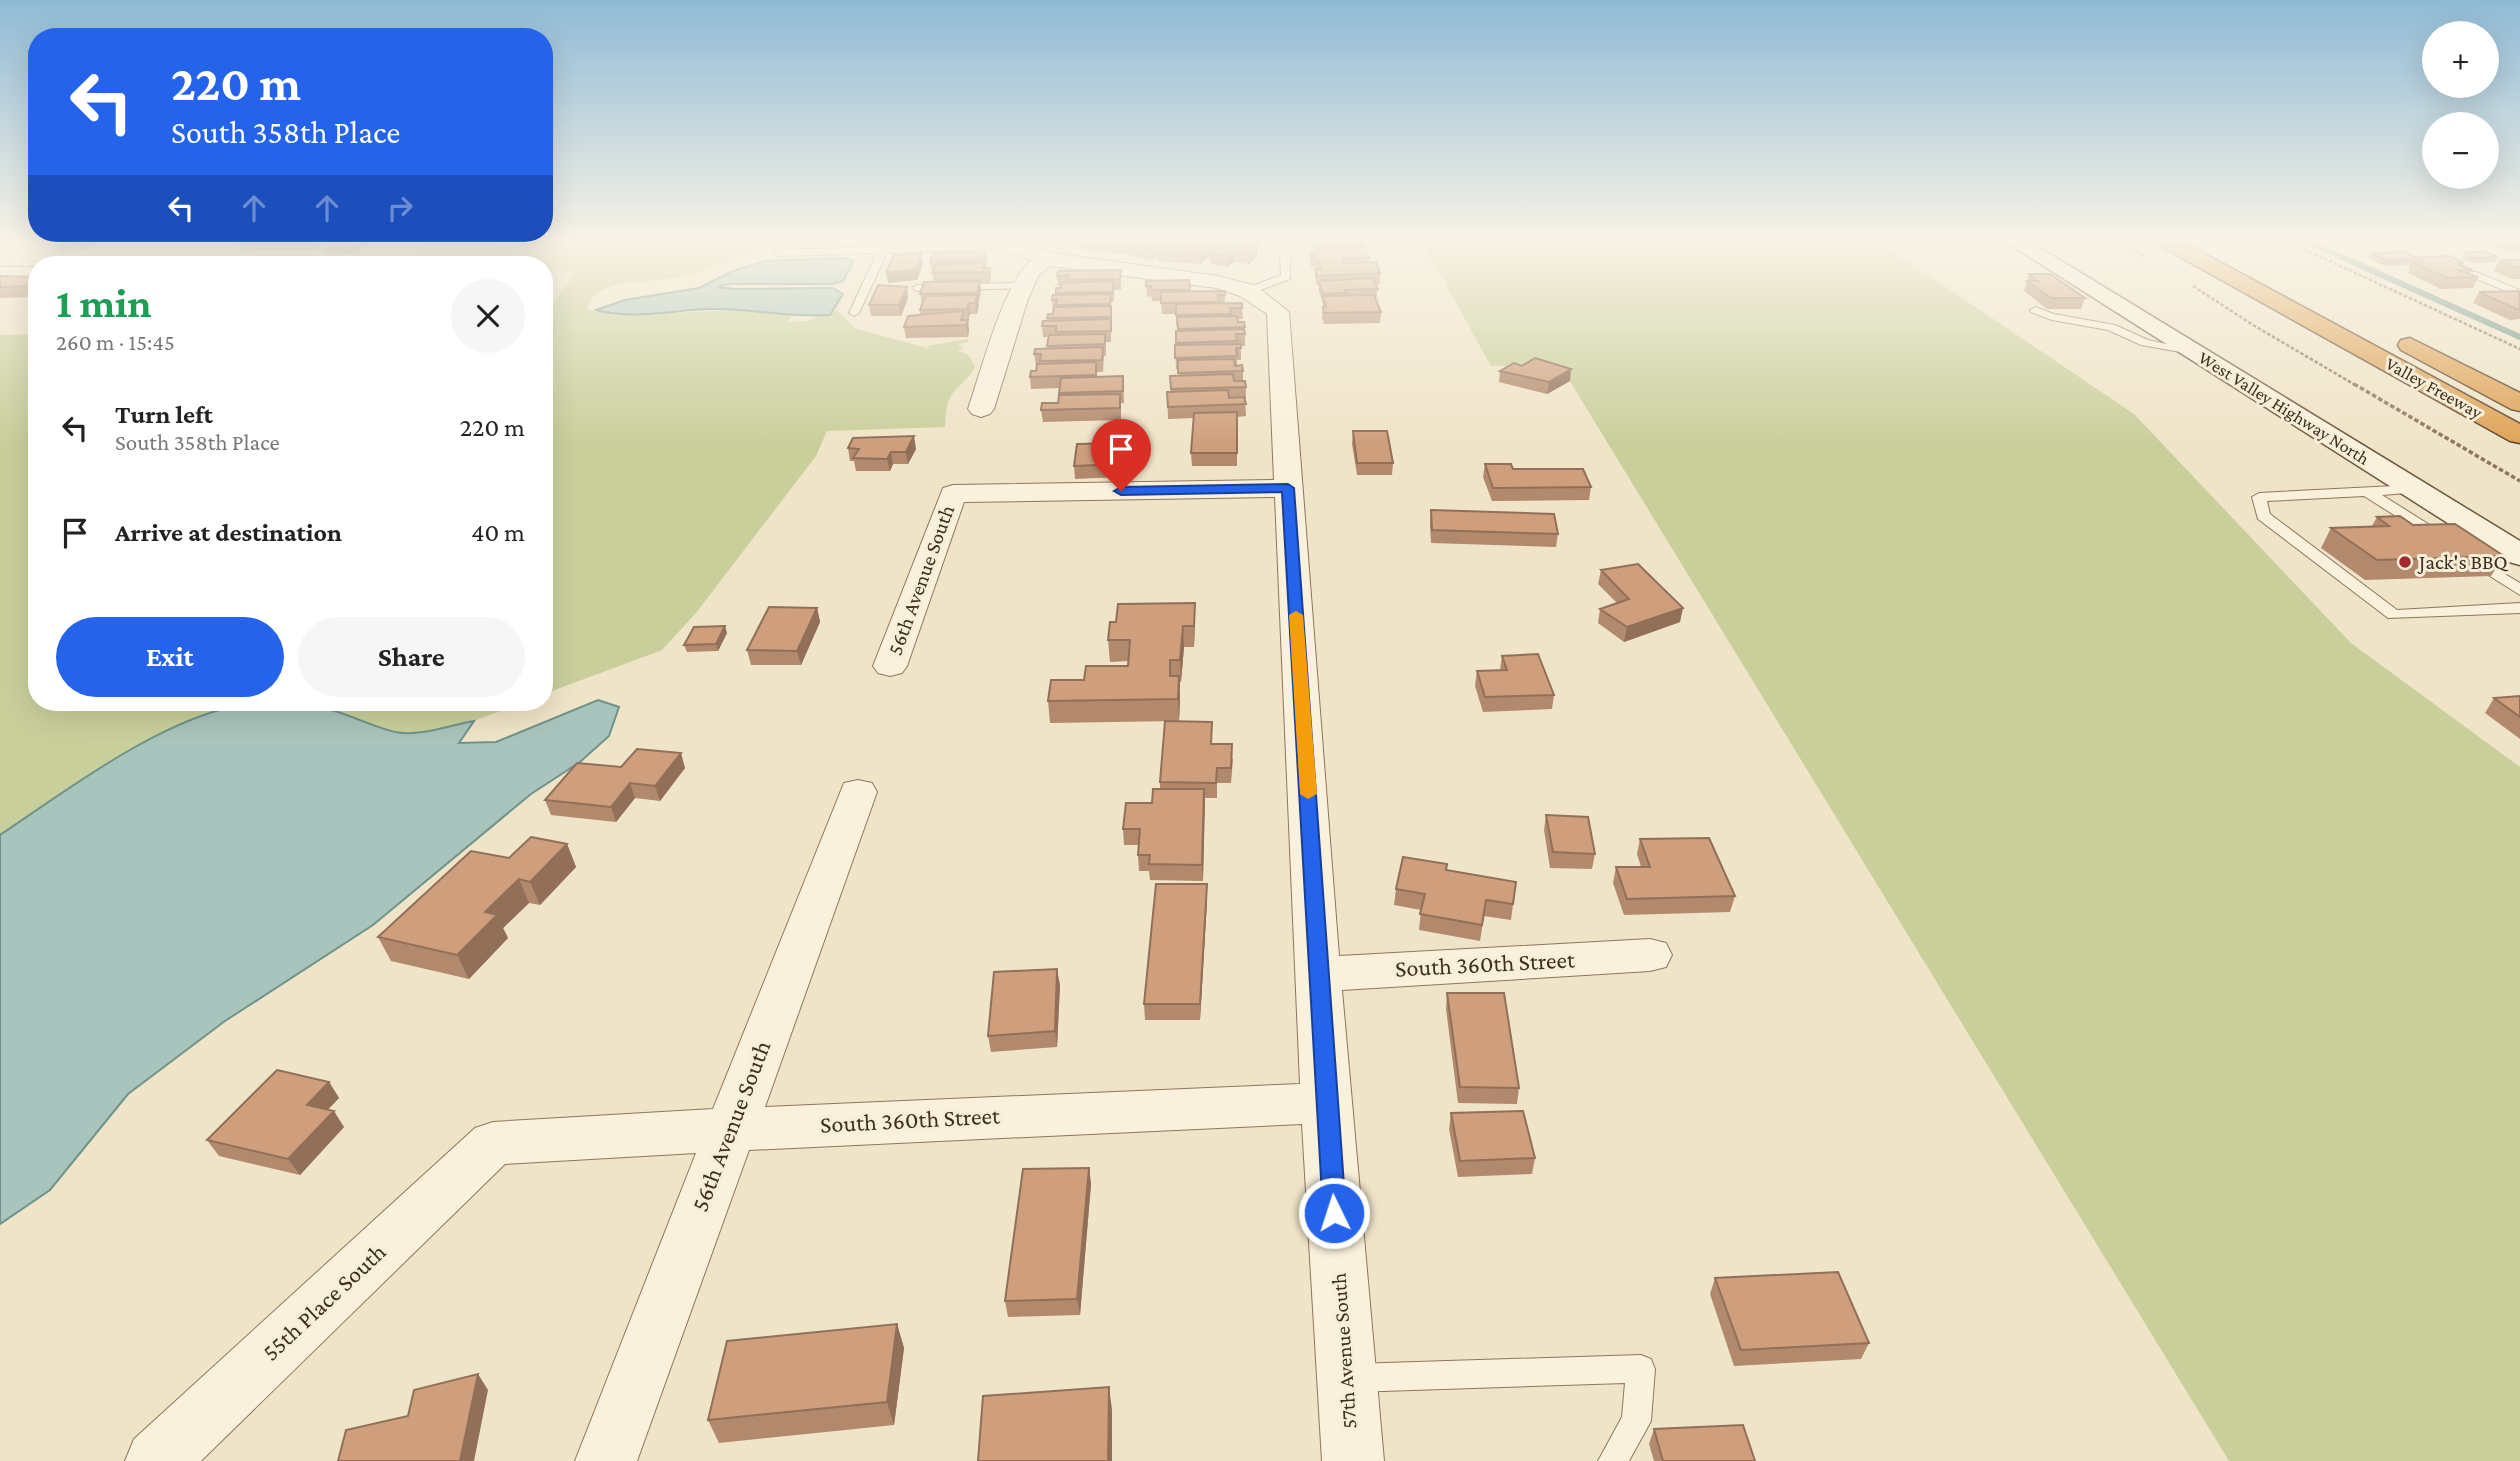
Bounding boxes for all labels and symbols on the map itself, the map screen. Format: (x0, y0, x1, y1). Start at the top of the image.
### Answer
street label: West Valley Highway North (2195, 347, 2373, 469)
street label: Valley Freeway (2382, 353, 2486, 423)
pin (1091, 419, 1151, 491)
street label: 56th Avenue South (883, 502, 959, 658)
place label: Jack's BBQ (2417, 550, 2509, 574)
marker: Jack's BBQ (2397, 554, 2413, 570)
street label: South 360th Street (1394, 945, 1577, 982)
street label: 56th Avenue South (686, 1037, 776, 1215)
street label: South 360th Street (819, 1101, 1002, 1138)
position arrow (1297, 1176, 1371, 1250)
street label: 55th Place South (256, 1238, 391, 1366)
street label: 57th Avenue South (1327, 1272, 1361, 1430)

